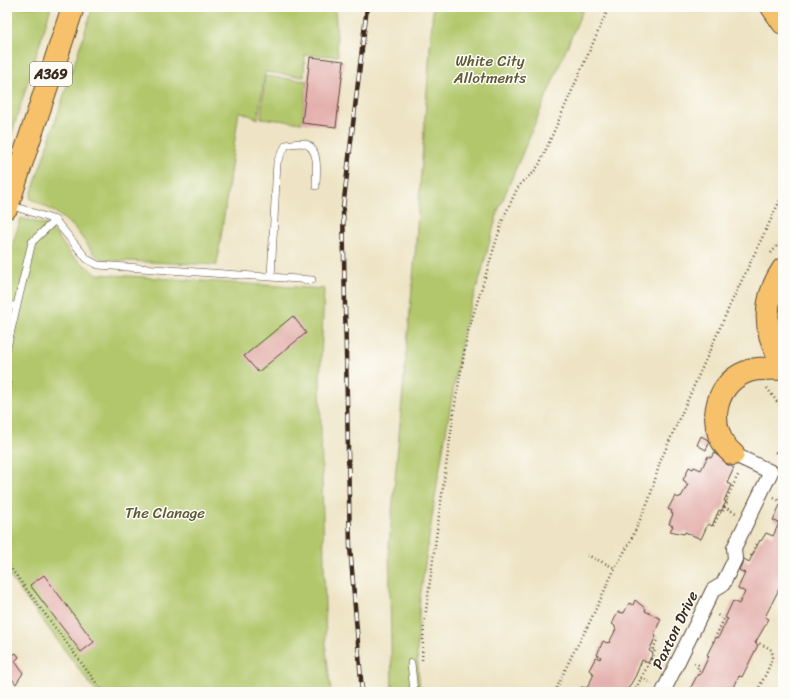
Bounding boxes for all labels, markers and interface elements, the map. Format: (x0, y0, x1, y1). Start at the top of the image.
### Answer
park label: White City Allotments (453, 48, 526, 91)
road number: A369 (30, 62, 72, 86)
park label: The Clanage (125, 500, 205, 526)
street label: Paxton Drive (645, 586, 705, 674)

